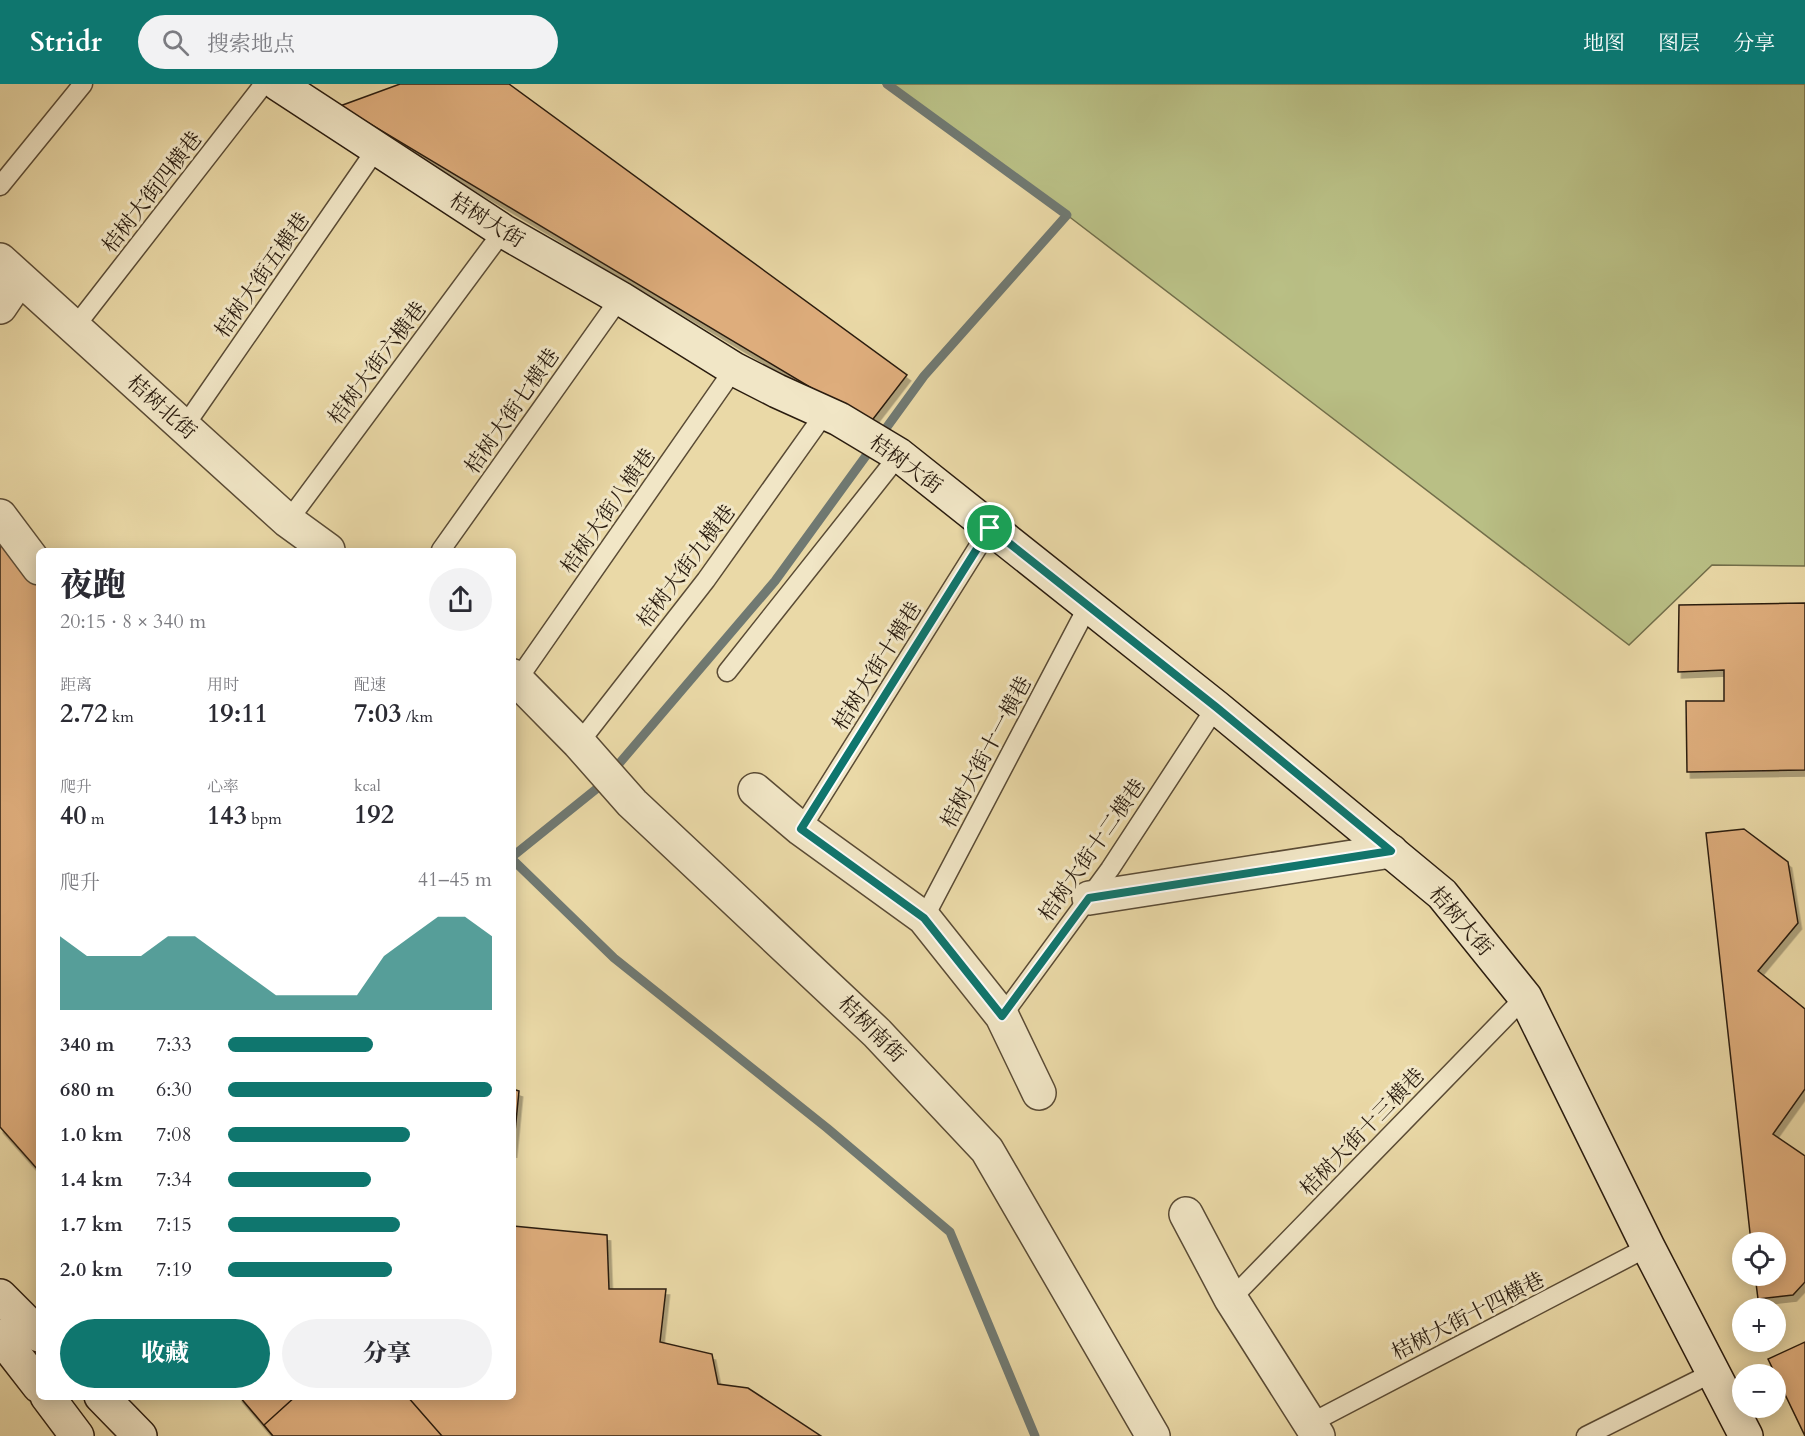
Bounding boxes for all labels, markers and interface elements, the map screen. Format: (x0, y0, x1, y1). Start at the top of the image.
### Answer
search box (138, 15, 558, 69)
text: Stridr (30, 23, 102, 61)
icon: search (159, 26, 192, 59)
text: 搜索地点 (207, 29, 295, 59)
text: 地图 (1583, 29, 1625, 58)
text: 图层 (1658, 29, 1700, 58)
text: 分享 (1733, 29, 1775, 58)
street label: 桔树大街四横巷 (96, 125, 209, 259)
street label: 桔树大街 (443, 186, 530, 255)
street label: 桔树大街五横巷 (208, 207, 316, 344)
street label: 桔树大街六横巷 (322, 296, 433, 431)
street label: 桔树大街七横巷 (458, 343, 566, 480)
street label: 桔树北街 (121, 368, 203, 446)
street label: 桔树大街 (863, 428, 948, 501)
street label: 桔树大街八横巷 (554, 443, 662, 580)
street label: 桔树大街九横巷 (631, 499, 742, 634)
pin (964, 502, 1015, 553)
icon: arrive (973, 511, 1006, 544)
text: 夜跑 (60, 563, 126, 608)
button: share (429, 568, 492, 631)
street label: 桔树大街十横巷 (826, 596, 929, 736)
text: 20:15 · 8 × 340 m (60, 608, 206, 635)
street label: 桔树大街十一横巷 (934, 671, 1039, 833)
text: 距离 (60, 674, 92, 696)
text: 用时 (207, 674, 239, 696)
text: 配速 (354, 674, 386, 696)
text: 2.72 (60, 696, 108, 731)
text: 19:11 (207, 696, 268, 731)
text: 7:03 (354, 696, 402, 731)
text: km (108, 706, 134, 728)
text: /km (402, 706, 433, 728)
street label: 桔树大街十二横巷 (1032, 773, 1152, 927)
text: kcal (354, 775, 381, 797)
text: 爬升 (60, 776, 92, 798)
text: 心率 (207, 776, 239, 798)
text: 192 (354, 797, 394, 832)
text: 40 (60, 798, 87, 833)
text: 143 (207, 798, 247, 833)
text: m (87, 808, 104, 830)
text: bpm (247, 808, 282, 830)
text: 41–45 m (418, 866, 492, 893)
text: 爬升 (60, 869, 100, 896)
street label: 桔树大街 (1422, 880, 1499, 963)
street label: 桔树南街 (832, 989, 912, 1069)
text: 340 m (60, 1031, 115, 1058)
text: 7:33 (156, 1031, 192, 1058)
street label: 桔树大街十三横巷 (1294, 1062, 1431, 1203)
text: 680 m (60, 1076, 115, 1103)
text: 6:30 (156, 1076, 192, 1103)
text: 1.0 km (60, 1121, 123, 1148)
text: 7:08 (156, 1121, 192, 1148)
text: 1.4 km (60, 1166, 123, 1193)
text: 7:34 (156, 1166, 192, 1193)
text: 1.7 km (60, 1211, 123, 1238)
text: 7:15 (156, 1211, 192, 1238)
map controls (1732, 1232, 1786, 1418)
button: locate (1732, 1232, 1786, 1286)
text: 2.0 km (60, 1256, 123, 1283)
text: 7:19 (156, 1256, 192, 1283)
street label: 桔树大街十四横巷 (1387, 1265, 1550, 1368)
button: + (1732, 1298, 1786, 1352)
button: 收藏 (60, 1319, 270, 1388)
button: 分享 (282, 1319, 492, 1388)
button: − (1732, 1364, 1786, 1418)

